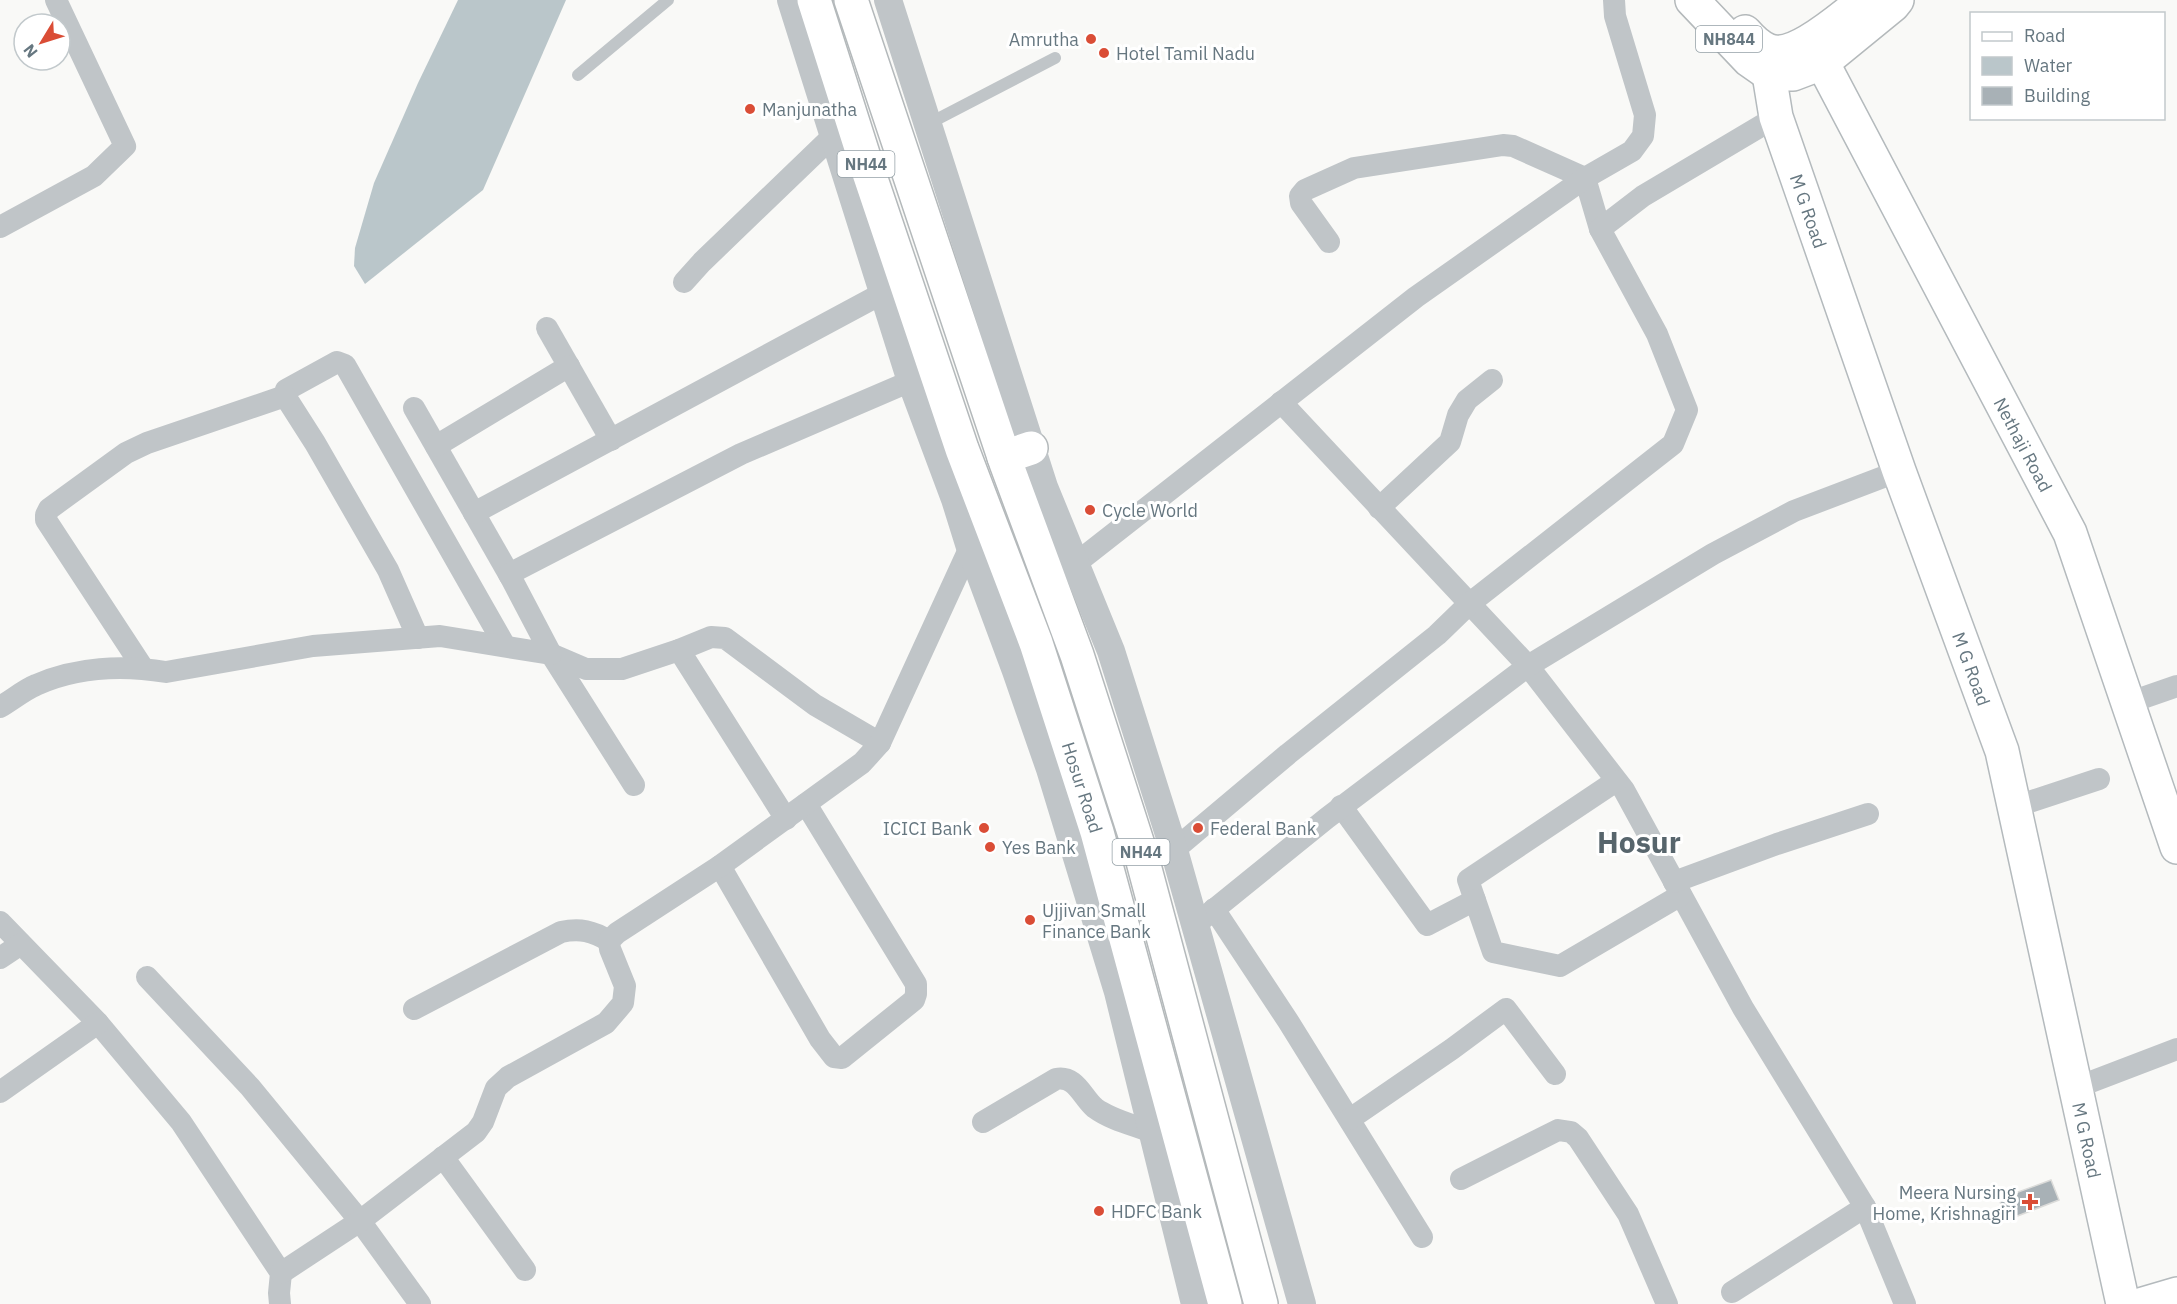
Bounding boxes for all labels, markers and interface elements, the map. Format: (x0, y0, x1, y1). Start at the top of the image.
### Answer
north arrow (12, 12, 72, 72)
legend (1970, 12, 2165, 120)
text: Road (2024, 24, 2065, 47)
road number: NH844 (1696, 26, 1762, 52)
place label: Amrutha (1009, 28, 1079, 51)
marker: Amrutha (1084, 32, 1098, 46)
text: N (19, 41, 42, 62)
place label: Hotel Tamil Nadu (1116, 42, 1255, 65)
marker: Hotel Tamil Nadu (1097, 46, 1111, 60)
text: Water (2024, 54, 2073, 77)
text: Building (2024, 84, 2091, 107)
place label: Manjunatha (762, 98, 858, 121)
marker: Manjunatha (743, 102, 757, 116)
road number: NH44 (838, 151, 894, 177)
street label: M G Road (1785, 171, 1832, 251)
street label: Nethaji Road (1989, 393, 2058, 496)
place label: Cycle World (1102, 499, 1198, 522)
marker: Cycle World (1083, 503, 1097, 517)
street label: M G Road (1948, 629, 1996, 709)
street label: Hosur Road (1057, 739, 1108, 836)
place label: ICICI Bank (883, 817, 973, 840)
place label: Federal Bank (1210, 817, 1317, 840)
marker: ICICI Bank (977, 821, 991, 835)
marker: Federal Bank (1191, 821, 1205, 835)
district label: Hosur (1597, 822, 1681, 861)
place label: Yes Bank (1002, 836, 1076, 859)
road number: NH44 (1112, 839, 1170, 865)
marker: Yes Bank (983, 840, 997, 854)
place label: Ujjivan Small Finance Bank (1042, 899, 1151, 943)
marker: Ujjivan Small Finance Bank (1023, 913, 1037, 927)
street label: M G Road (2068, 1100, 2107, 1180)
place label: Meera Nursing Home, Krishnagiri (1873, 1181, 2016, 1225)
marker: Meera Nursing Home, Krishnagiri (2021, 1193, 2039, 1211)
place label: HDFC Bank (1111, 1200, 1203, 1223)
marker: HDFC Bank (1092, 1204, 1106, 1218)

